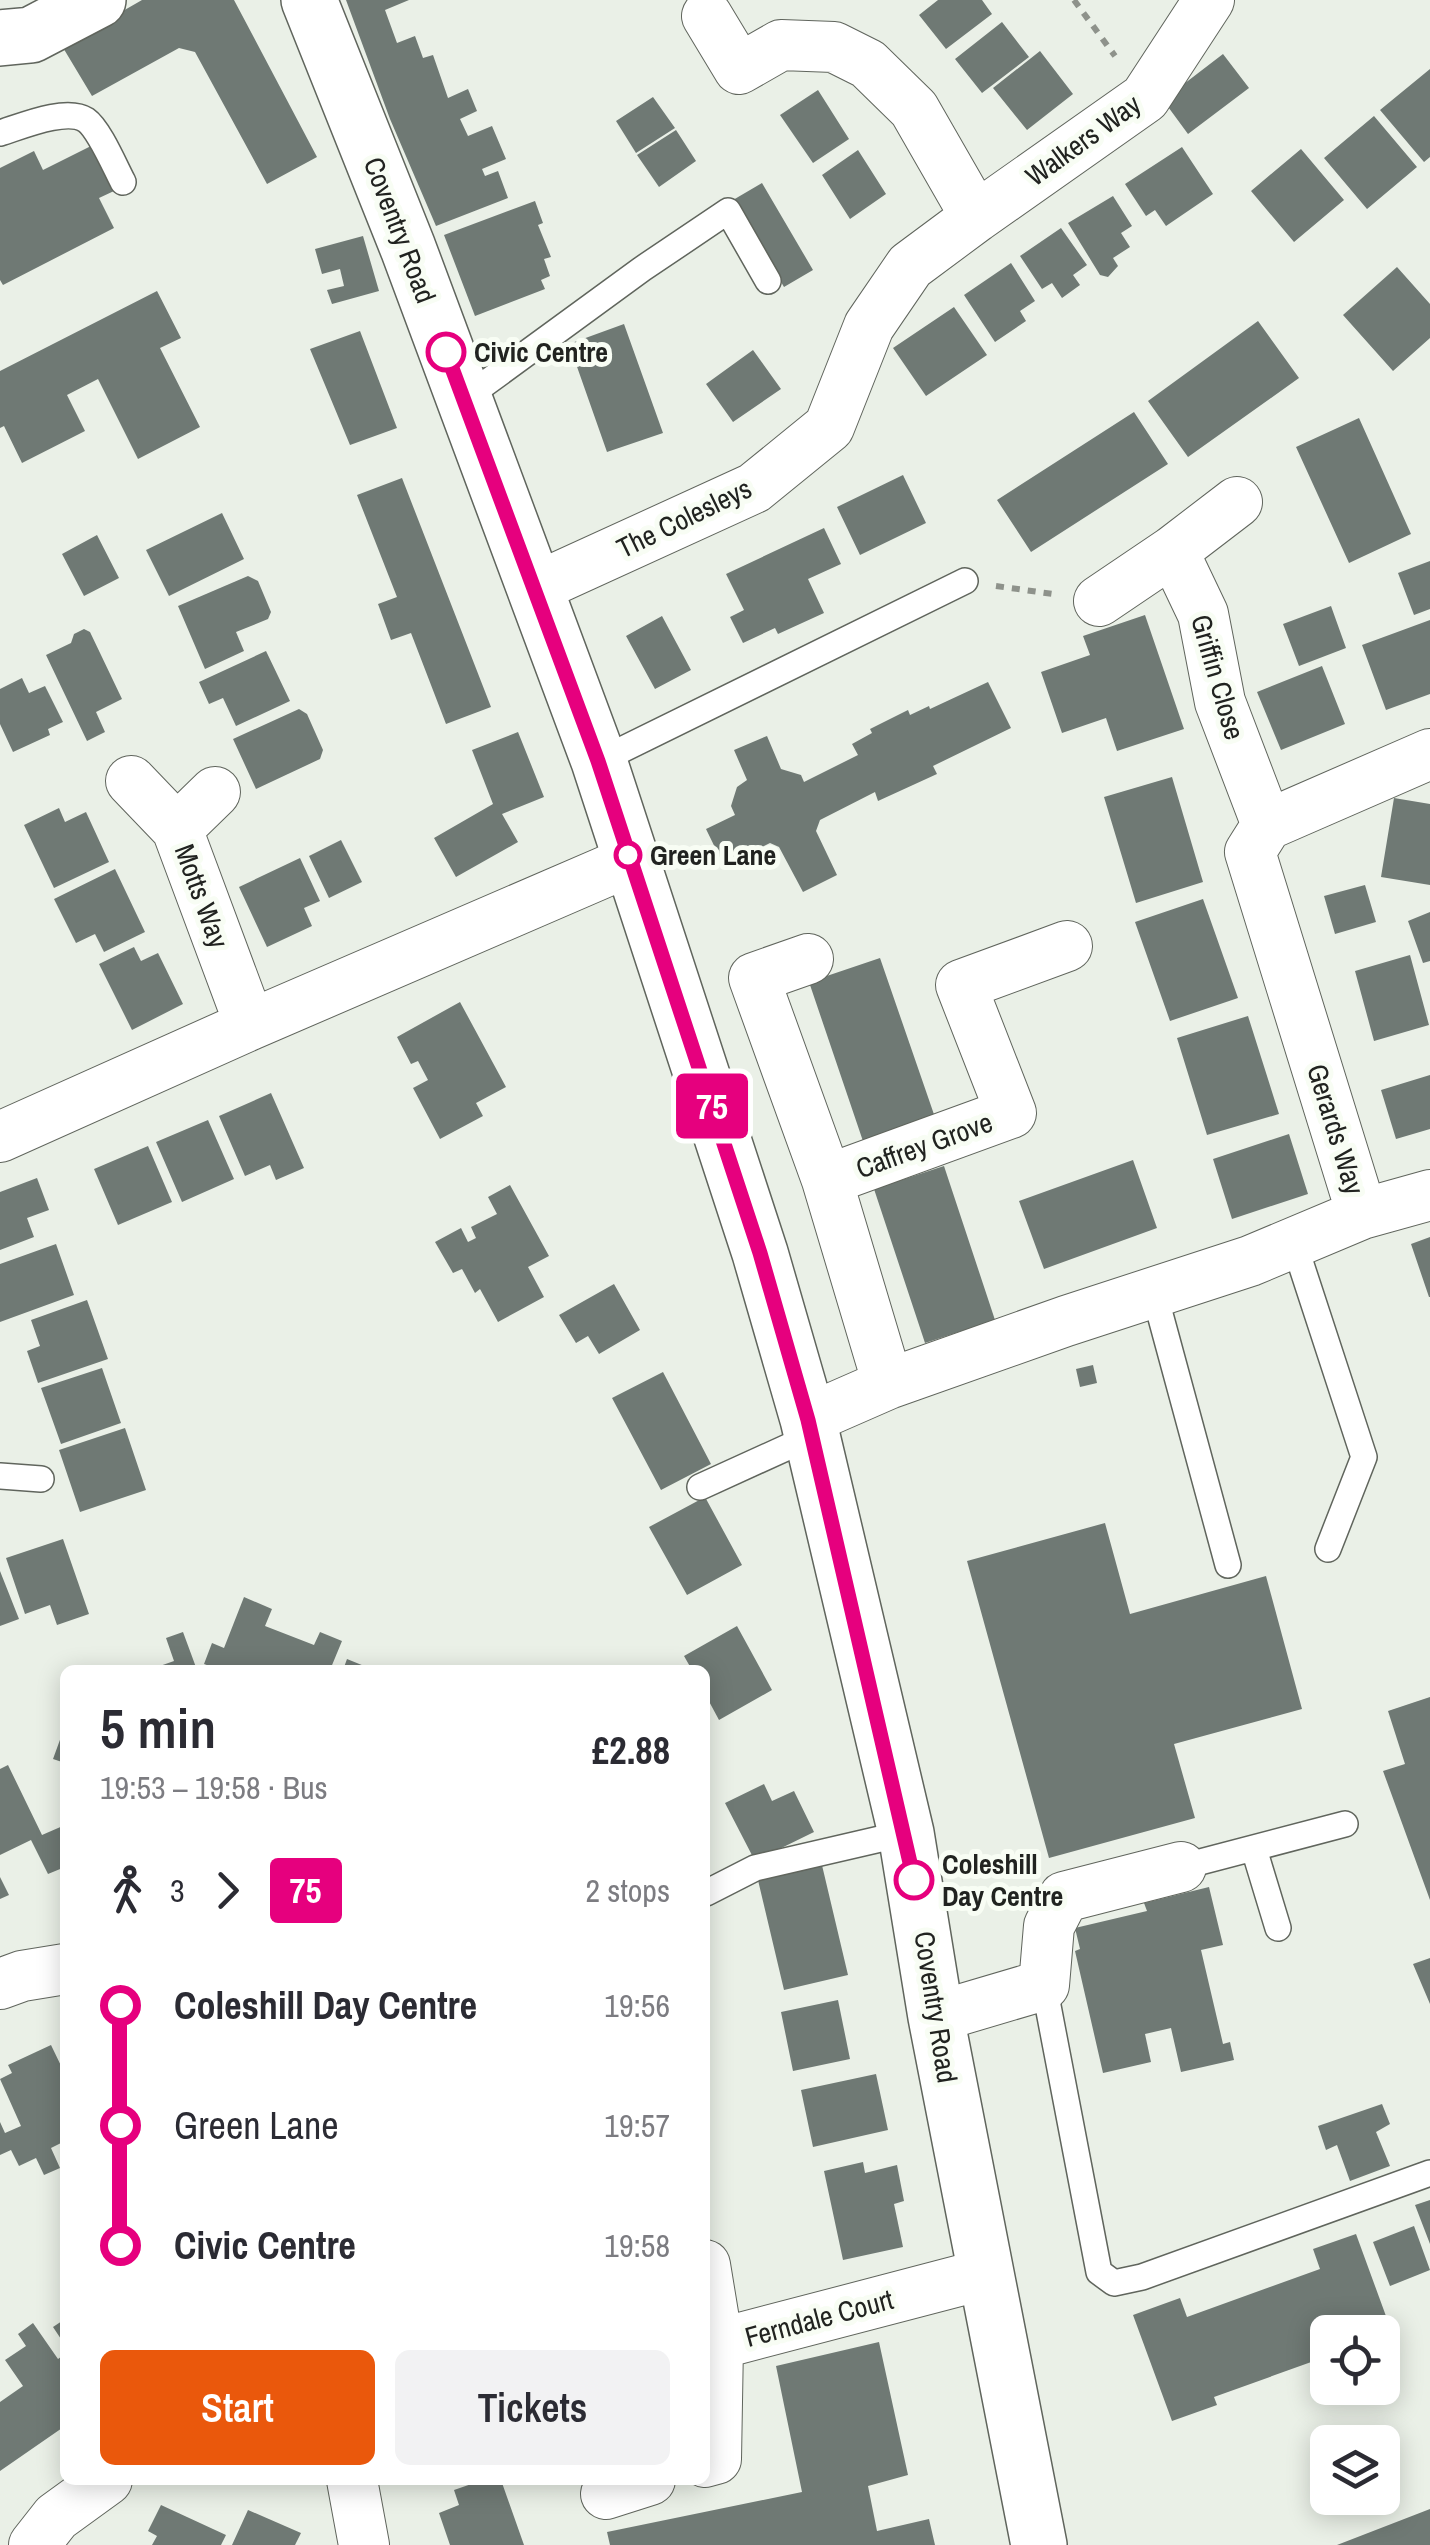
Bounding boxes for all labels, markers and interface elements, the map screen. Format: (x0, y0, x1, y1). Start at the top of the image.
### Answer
street label: Walkers Way (1018, 85, 1149, 195)
street label: Coventry Road (355, 152, 445, 308)
marker: Civic Centre (427, 333, 465, 371)
place label: Civic Centre (474, 333, 608, 371)
street label: The Colesleys (610, 469, 758, 567)
street label: Griffin Close (1182, 610, 1254, 744)
place label: Green Lane (650, 836, 776, 874)
street label: Motts Way (166, 839, 238, 954)
marker: Green Lane (615, 842, 641, 868)
street label: Gerards Way (1298, 1059, 1374, 1199)
line badge: 75 (667, 1074, 757, 1138)
text: 75 (696, 1083, 728, 1130)
street label: Caffrey Grove (851, 1103, 997, 1187)
text: 5 min (100, 1691, 216, 1765)
text: £2.88 (592, 1725, 670, 1776)
text: 19:53 – 19:58 · Bus (100, 1766, 328, 1809)
place label: Coleshill Day Centre (942, 1845, 1063, 1915)
marker: Coleshill Day Centre (895, 1861, 933, 1899)
icon: walk (100, 1863, 155, 1918)
icon: forward (200, 1863, 255, 1918)
text: 75 (290, 1867, 322, 1914)
text: 3 (170, 1869, 185, 1912)
text: 2 stops (585, 1869, 670, 1912)
street label: Coventry Road (905, 1928, 967, 2086)
text: Coleshill Day Centre (174, 1980, 477, 2031)
text: 19:56 (604, 1984, 670, 2027)
text: Green Lane (174, 2100, 339, 2151)
text: 19:57 (604, 2104, 670, 2147)
text: Civic Centre (174, 2220, 356, 2271)
text: 19:58 (604, 2224, 670, 2267)
street label: Ferndale Court (741, 2280, 897, 2356)
map controls (1310, 2315, 1400, 2515)
button: locate (1310, 2315, 1400, 2405)
button: Start (100, 2350, 375, 2465)
button: Tickets (395, 2350, 670, 2465)
button: layers (1310, 2425, 1400, 2515)

